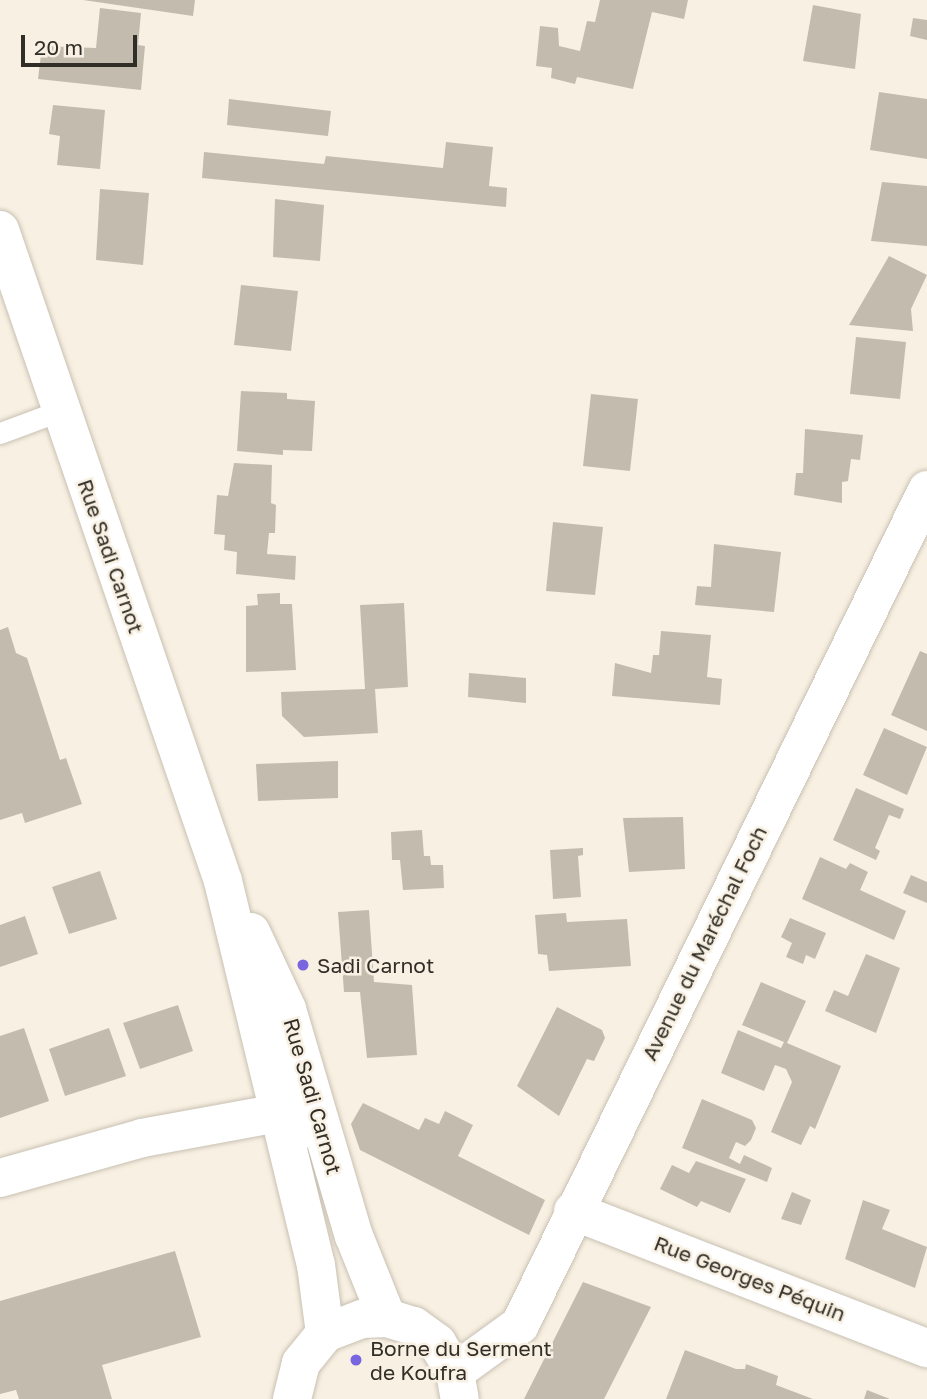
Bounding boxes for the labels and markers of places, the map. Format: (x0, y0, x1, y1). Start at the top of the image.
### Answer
place label: Sadi Carnot (317, 952, 434, 978)
marker: Sadi Carnot (295, 957, 311, 973)
place label: Borne du Serment de Koufra (370, 1335, 552, 1385)
marker: Borne du Serment de Koufra (348, 1352, 364, 1368)

